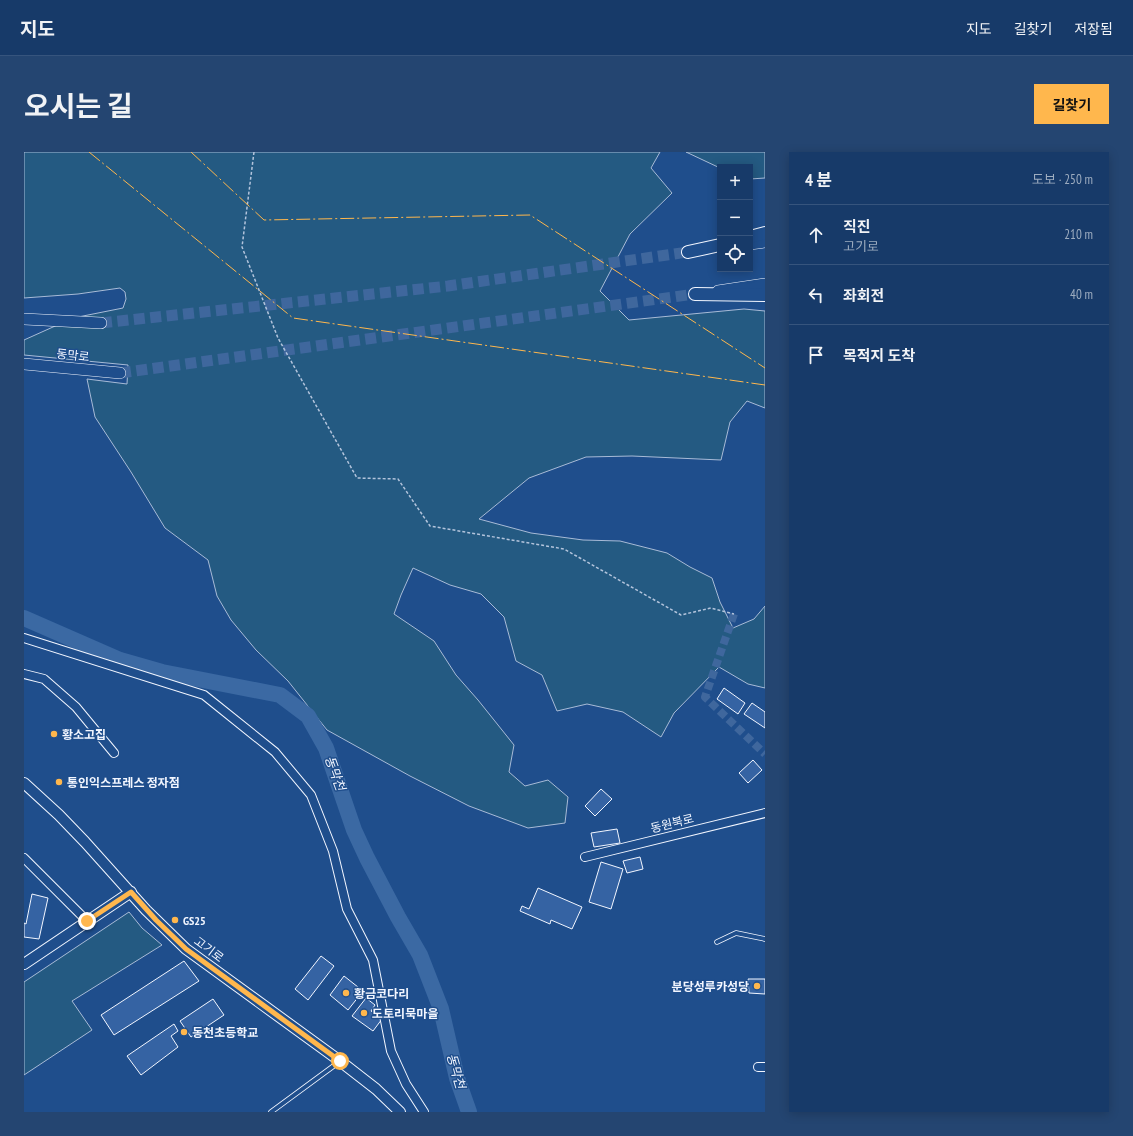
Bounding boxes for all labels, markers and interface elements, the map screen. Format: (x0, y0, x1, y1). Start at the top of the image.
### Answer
text: 지도 (20, 17, 55, 41)
text: 지도 (966, 20, 992, 38)
text: 길찾기 (1014, 20, 1052, 38)
text: 저장됨 (1074, 20, 1113, 38)
button: 길찾기 (1034, 84, 1109, 124)
text: 오시는 길 (24, 87, 133, 124)
map controls (717, 164, 753, 272)
button: + (717, 164, 753, 200)
text: 4 분 (805, 169, 832, 191)
text: 도보 · 250 m (1032, 171, 1093, 188)
button: − (717, 200, 753, 236)
text: 직진 (843, 217, 871, 236)
icon: ahead (805, 224, 827, 246)
text: 210 m (1064, 226, 1093, 243)
button: locate (717, 236, 753, 272)
text: 고기로 (843, 238, 879, 255)
icon: left (805, 284, 827, 306)
text: 좌회전 (843, 286, 884, 305)
text: 40 m (1070, 286, 1093, 303)
icon: arrive (805, 344, 827, 366)
street label: 동막로 (56, 346, 90, 364)
text: 목적지 도착 (843, 346, 915, 365)
place label: 황소고집 (62, 727, 106, 742)
marker: 황소고집 (49, 729, 59, 739)
water label: 동막천 (321, 753, 349, 794)
place label: 통인익스프레스 정자점 (67, 775, 180, 790)
marker: 통인익스프레스 정자점 (54, 777, 64, 787)
street label: 동원북로 (649, 810, 695, 836)
route end (78, 912, 96, 930)
place label: GS25 (183, 913, 206, 928)
marker: GS25 (170, 915, 180, 925)
street label: 고기로 (191, 933, 227, 965)
place label: 분당성루카성당 (672, 979, 749, 994)
marker: 분당성루카성당 (752, 981, 762, 991)
place label: 황금코다리 (354, 986, 409, 1001)
marker: 황금코다리 (341, 988, 351, 998)
place label: 도토리묵마을 (372, 1006, 438, 1021)
marker: 도토리묵마을 (359, 1008, 369, 1018)
place label: 동천초등학교 (192, 1025, 258, 1040)
marker: 동천초등학교 (179, 1027, 189, 1037)
water label: 동막천 (443, 1051, 469, 1092)
route start (331, 1052, 349, 1070)

